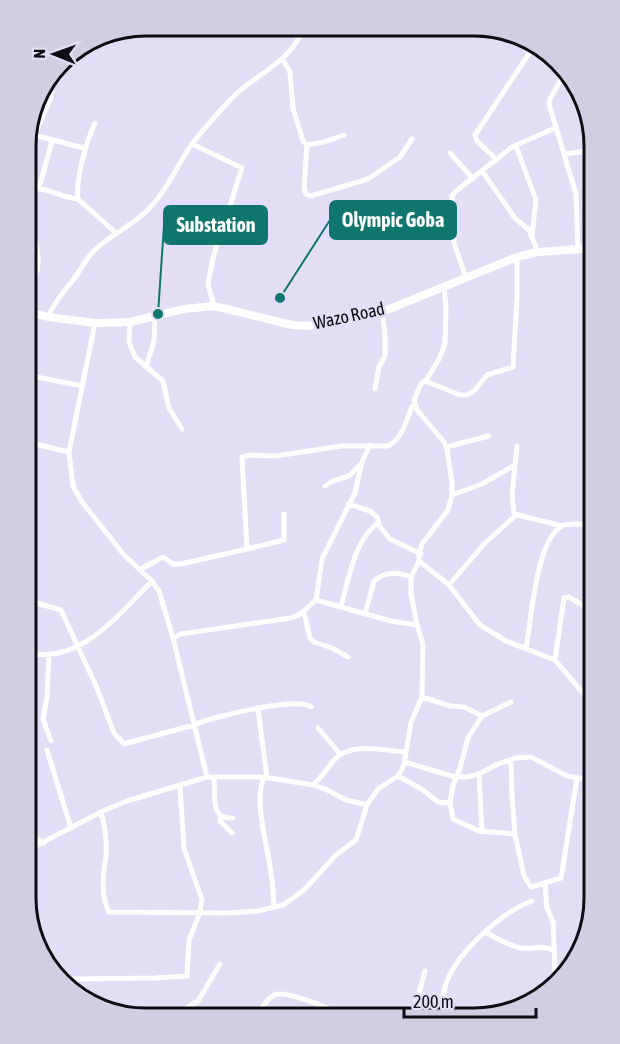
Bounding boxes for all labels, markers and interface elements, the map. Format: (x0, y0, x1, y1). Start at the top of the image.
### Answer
north arrow (24, 24, 84, 84)
text: N (30, 49, 48, 59)
callout: Olympic Goba (330, 201, 456, 239)
callout: Substation (164, 206, 267, 244)
text: Olympic Goba (342, 208, 444, 231)
text: Substation (176, 213, 256, 236)
street label: Wazo Road (311, 298, 387, 333)
scale bar (404, 981, 536, 1019)
text: 200 m (413, 991, 454, 1012)

